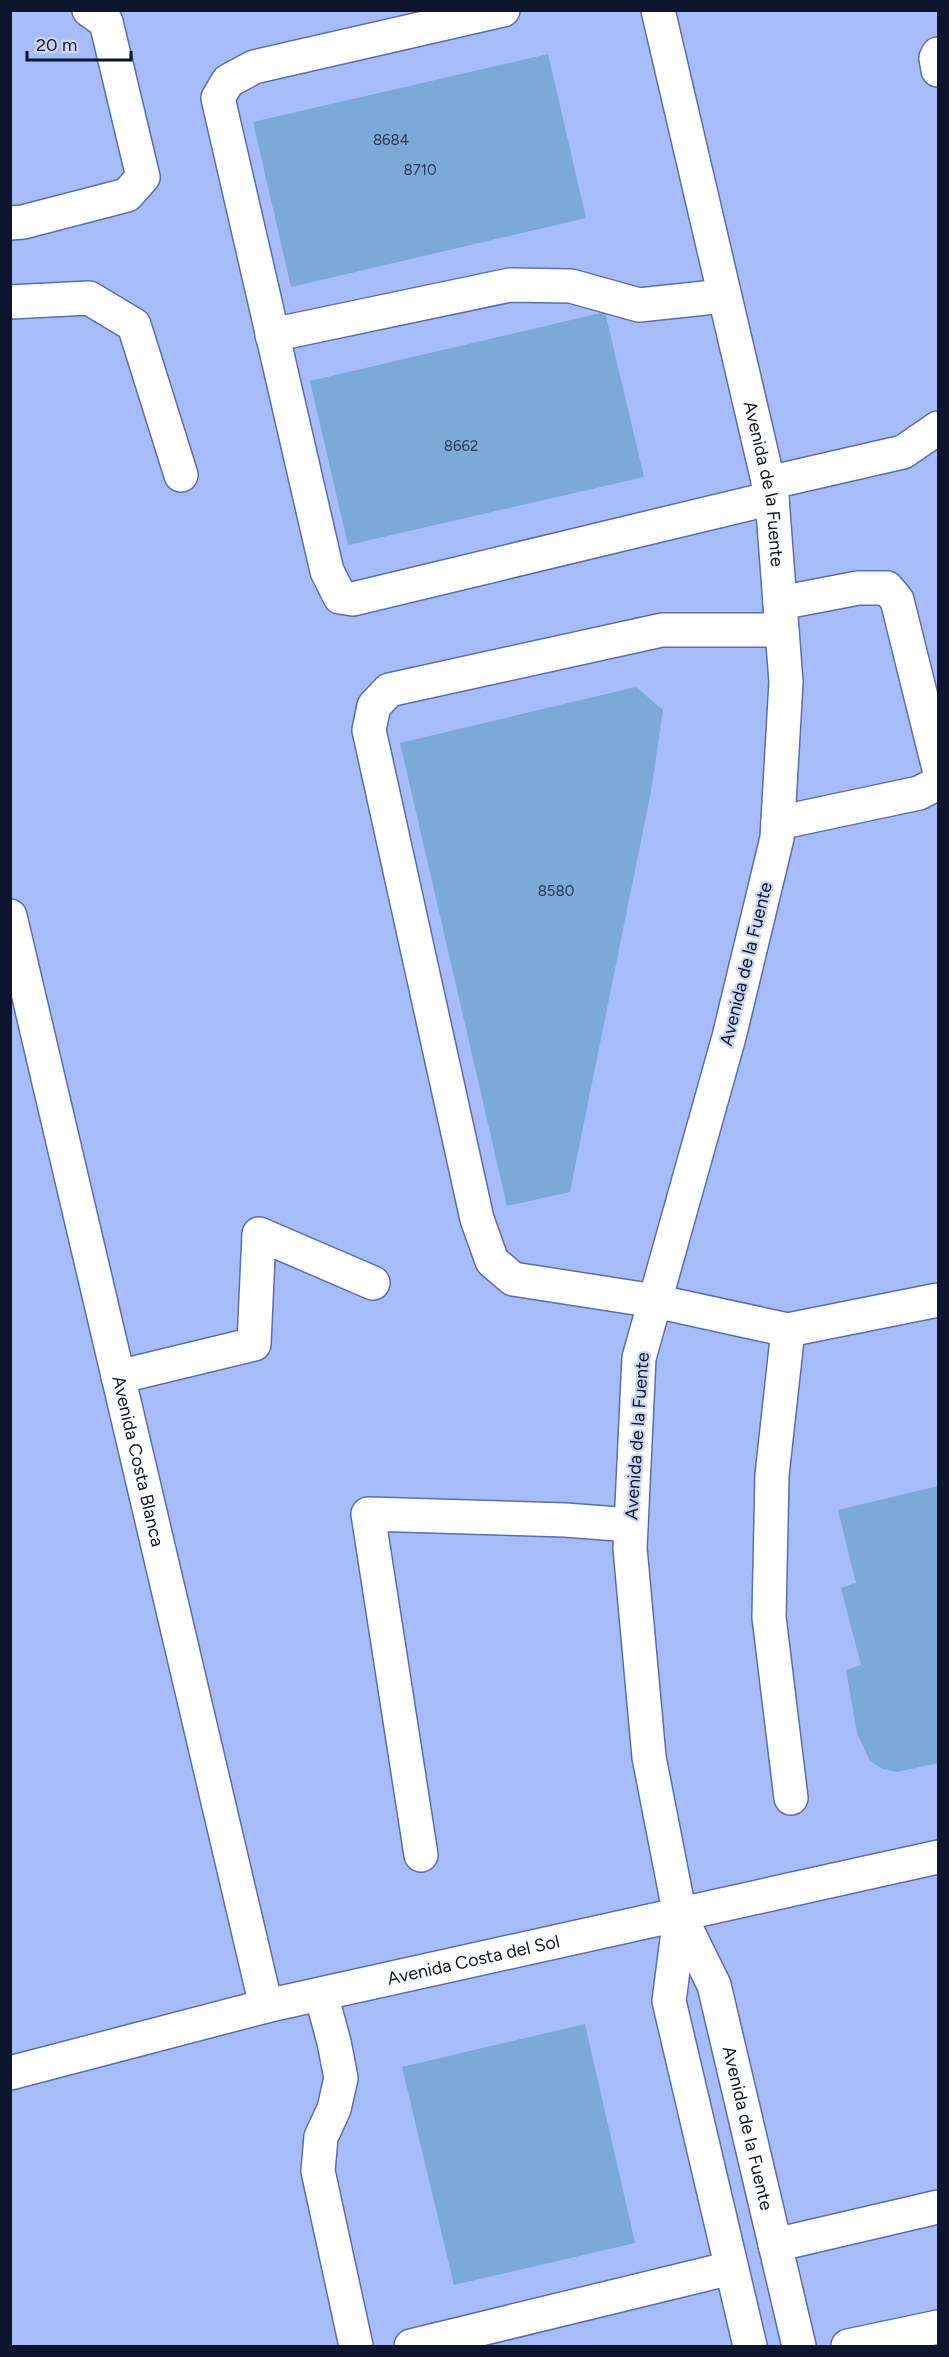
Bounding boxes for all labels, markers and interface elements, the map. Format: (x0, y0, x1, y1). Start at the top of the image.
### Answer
scale bar (27, 24, 130, 62)
text: 20 m (36, 34, 77, 56)
house number: 8684 (373, 131, 409, 149)
house number: 8710 (403, 161, 437, 179)
street label: Avenida de la Fuente (739, 399, 788, 568)
house number: 8662 (444, 437, 478, 455)
street label: Avenida de la Fuente (715, 880, 777, 1048)
house number: 8580 (538, 882, 574, 900)
street label: Avenida de la Fuente (620, 1351, 654, 1520)
street label: Avenida Costa Blanca (107, 1374, 169, 1549)
street label: Avenida Costa del Sol (385, 1930, 562, 1990)
street label: Avenida de la Fuente (718, 2044, 778, 2213)

